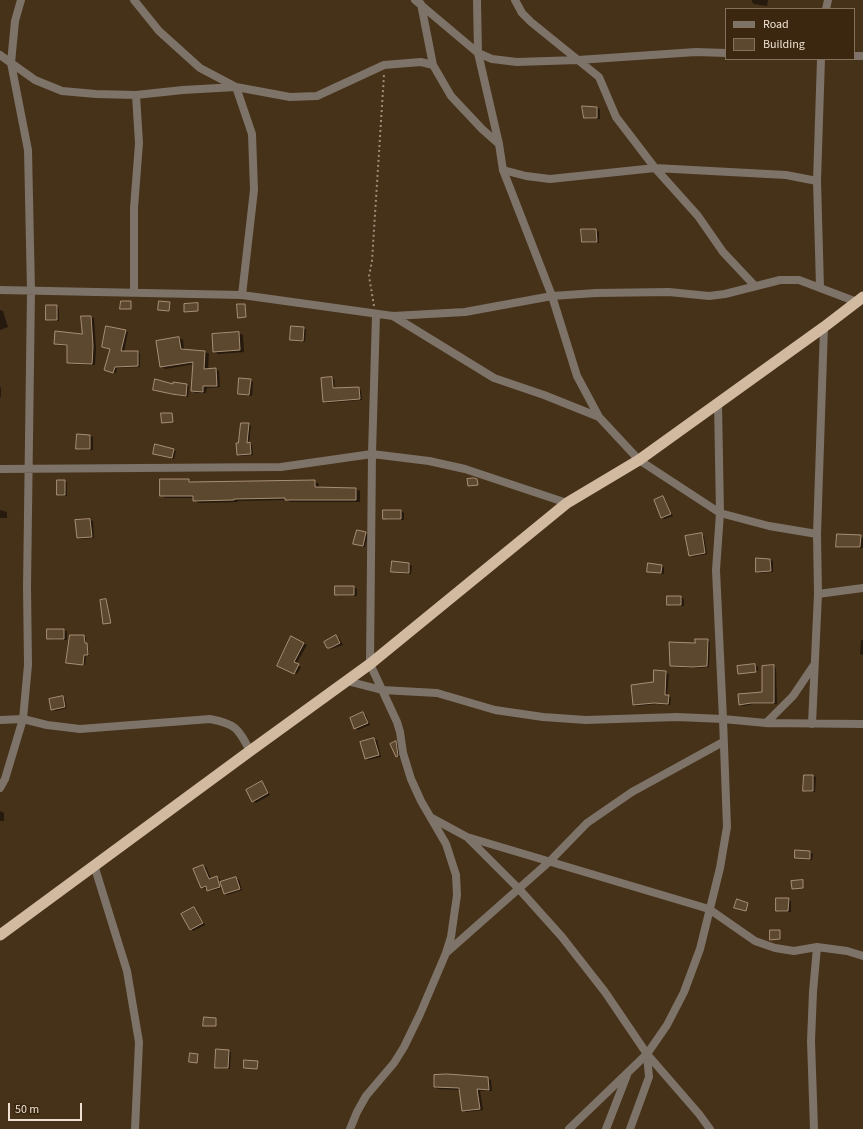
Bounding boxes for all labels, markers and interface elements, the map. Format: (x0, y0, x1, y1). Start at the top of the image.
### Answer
legend (725, 8, 855, 60)
text: Road (763, 16, 789, 33)
text: Building (763, 36, 805, 53)
scale bar (10, 1095, 84, 1121)
text: 50 m (15, 1101, 39, 1118)

